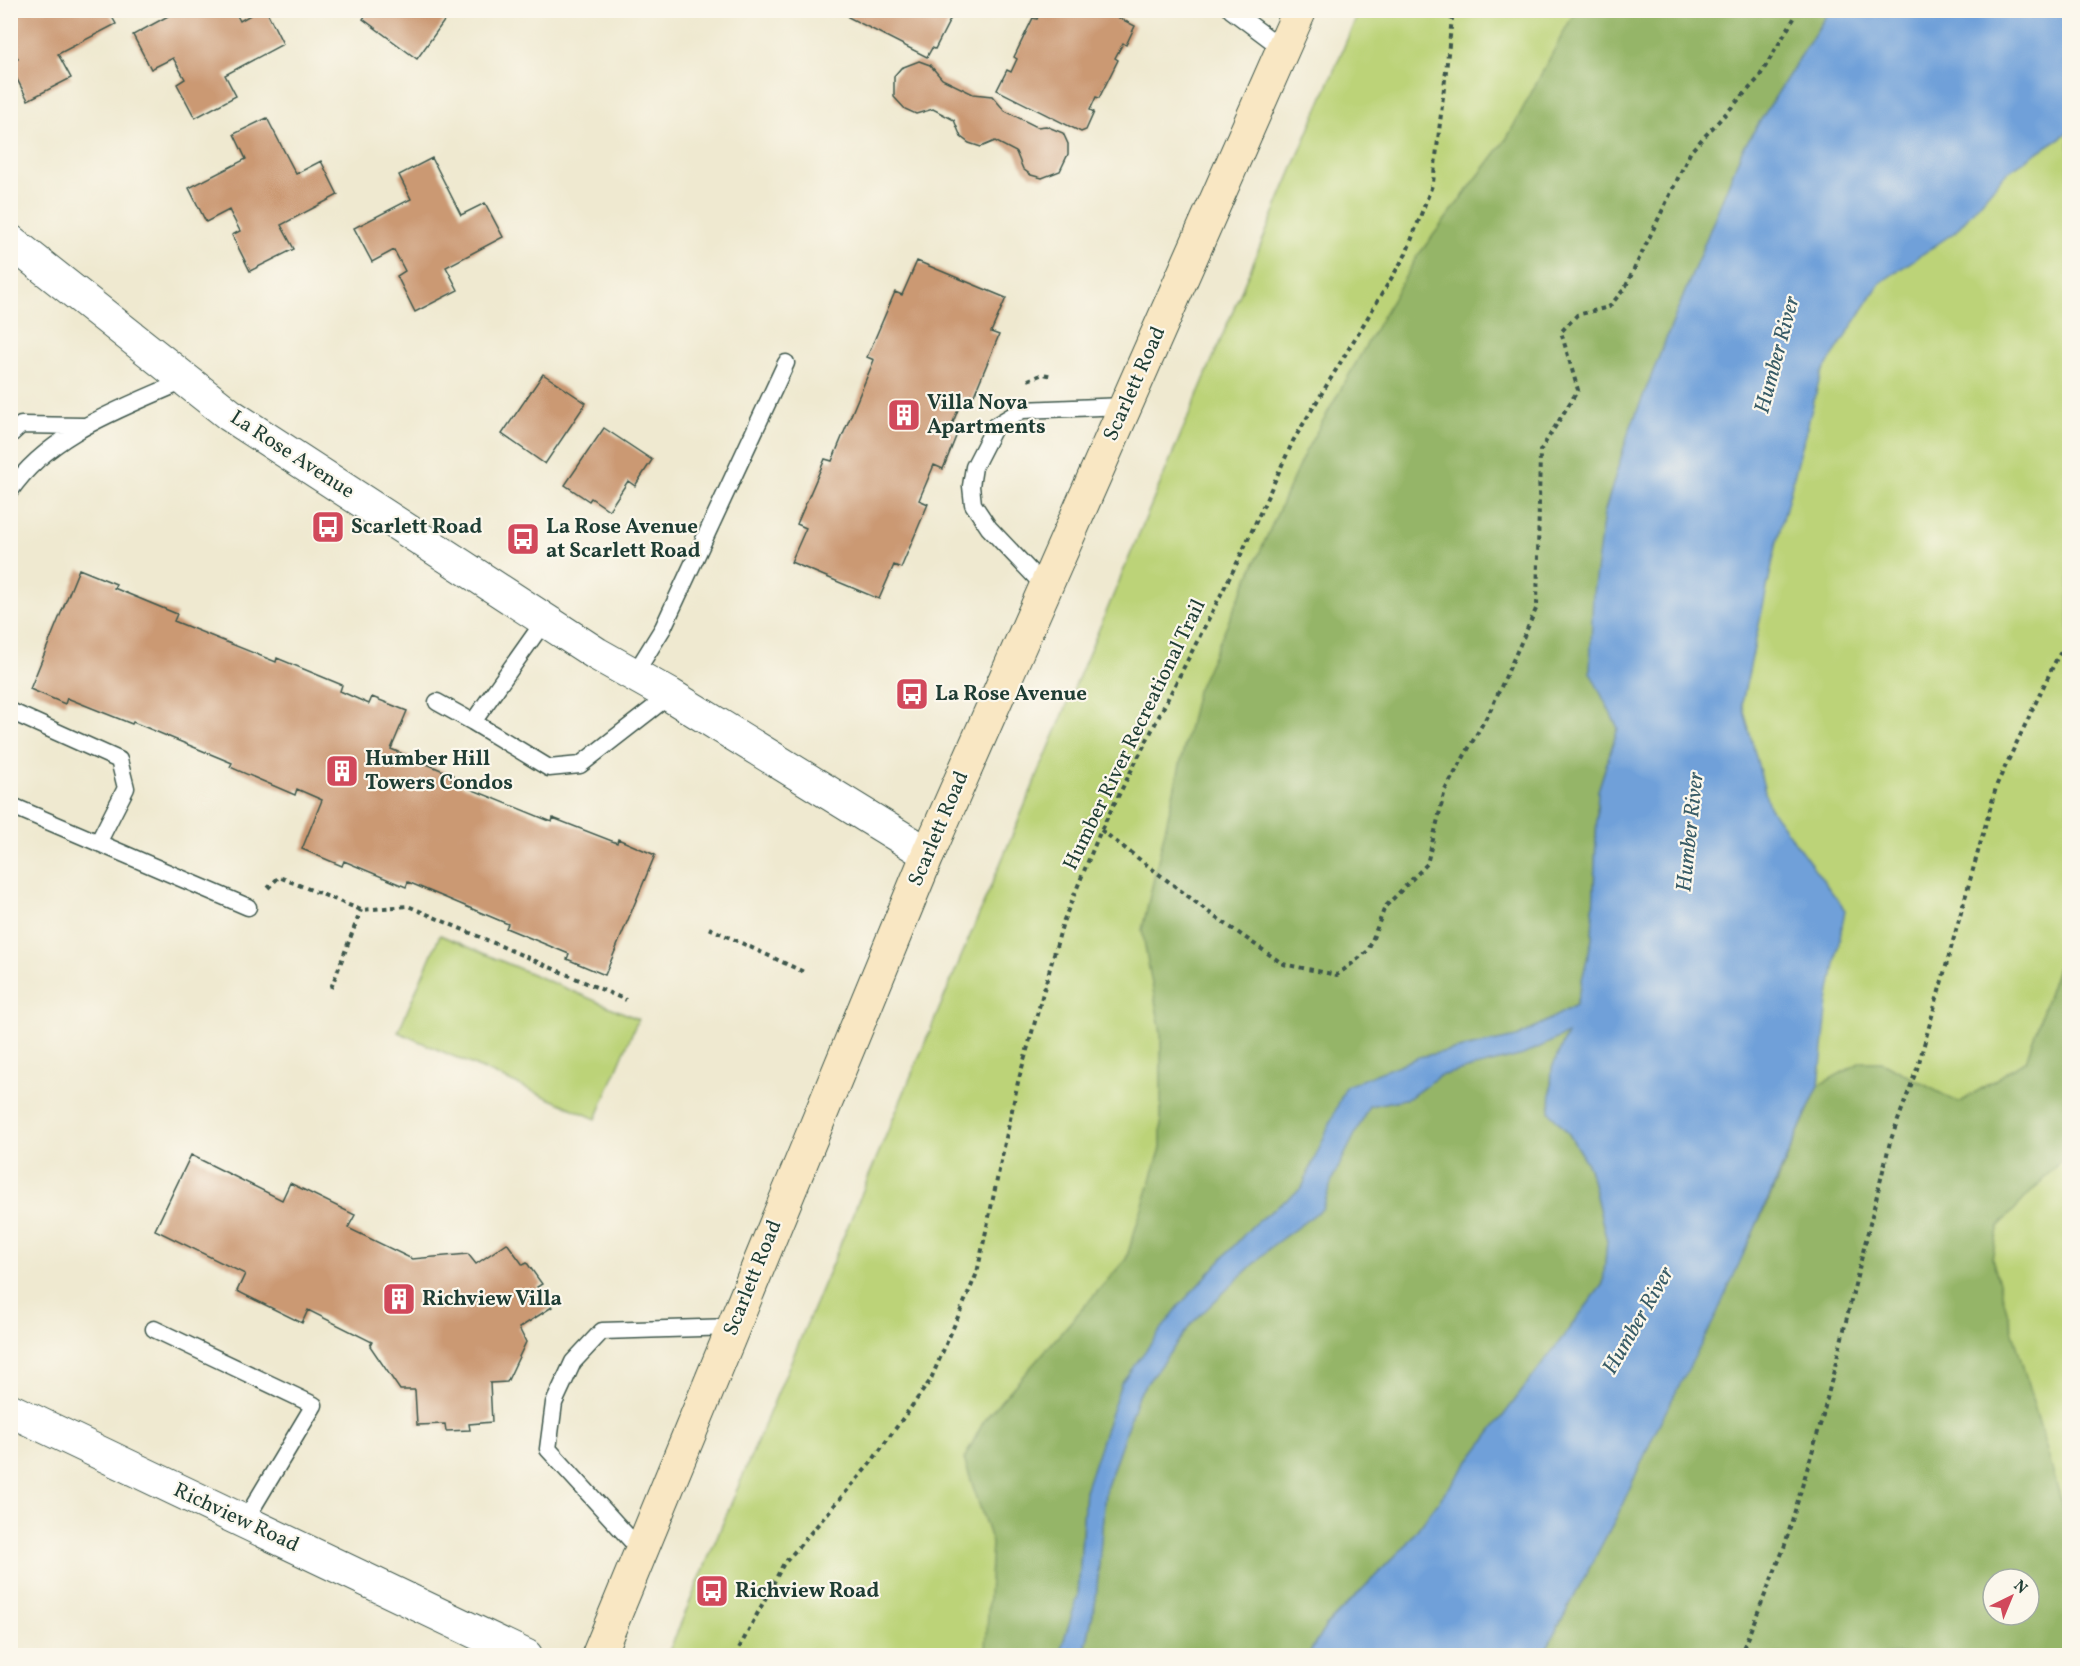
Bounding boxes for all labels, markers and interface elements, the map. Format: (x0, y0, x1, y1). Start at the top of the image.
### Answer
water label: Humber River (1747, 292, 1809, 417)
street label: Scarlett Road (1097, 322, 1173, 446)
place label: Villa Nova Apartments (927, 389, 1046, 442)
building icon: Villa Nova Apartments (886, 397, 922, 433)
street label: La Rose Avenue (224, 404, 360, 506)
bus stop icon: Scarlett Road (310, 509, 346, 545)
place label: Scarlett Road (351, 513, 483, 542)
place label: La Rose Avenue at Scarlett Road (546, 513, 701, 566)
bus stop icon: La Rose Avenue at Scarlett Road (505, 521, 541, 557)
street label: Humber River Recreational Trail (1057, 595, 1213, 875)
bus stop icon: La Rose Avenue (894, 676, 930, 712)
place label: La Rose Avenue (935, 680, 1087, 709)
place label: Humber Hill Towers Condos (365, 745, 513, 798)
building icon: Humber Hill Towers Condos (324, 753, 360, 789)
street label: Scarlett Road (902, 767, 976, 891)
water label: Humber River (1669, 770, 1713, 893)
street label: Scarlett Road (717, 1216, 789, 1340)
water label: Humber River (1595, 1261, 1683, 1381)
building icon: Richview Villa (381, 1281, 417, 1317)
place label: Richview Villa (422, 1285, 562, 1314)
street label: Richview Road (168, 1476, 304, 1560)
north arrow (1981, 1567, 2041, 1627)
bus stop icon: Richview Road (694, 1573, 730, 1609)
text: N (2008, 1575, 2032, 1600)
place label: Richview Road (735, 1577, 880, 1606)

